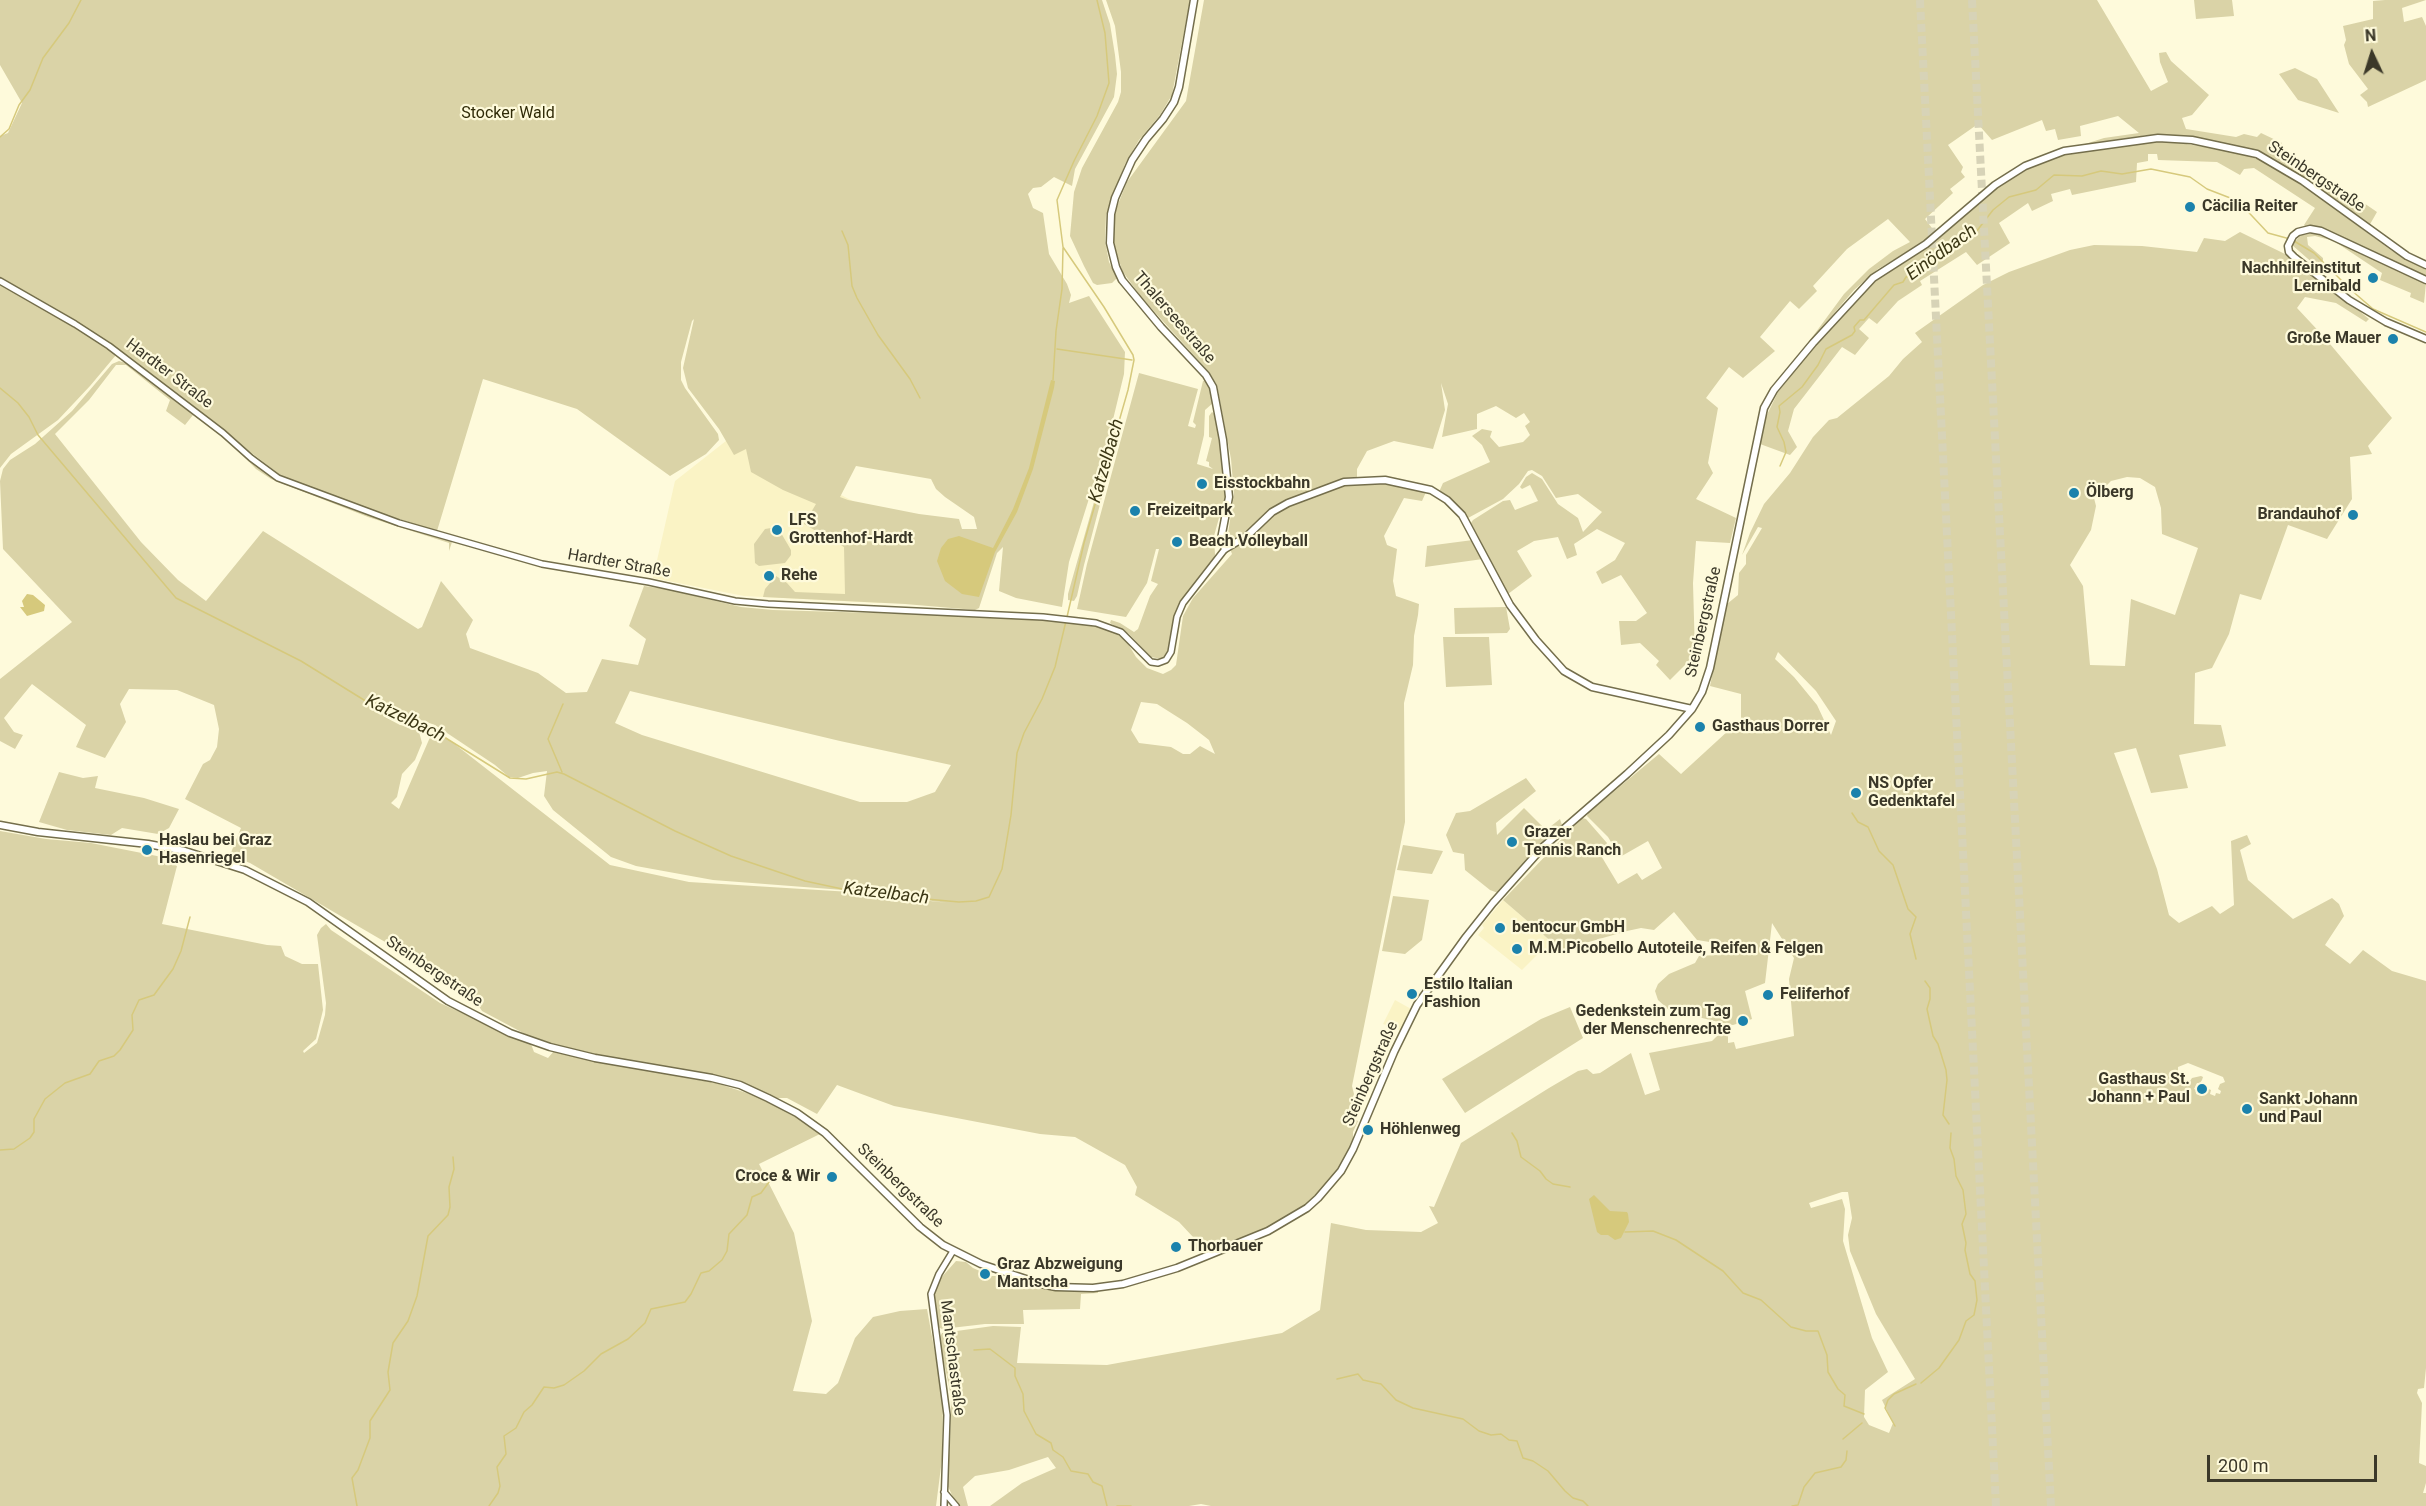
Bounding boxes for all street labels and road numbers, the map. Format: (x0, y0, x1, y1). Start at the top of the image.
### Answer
street label: Steinbergstraße (2264, 137, 2368, 217)
street label: Thalerseestraße (1129, 268, 1219, 368)
street label: Hardter Straße (122, 335, 216, 413)
street label: Hardter Straße (566, 546, 672, 582)
street label: Steinbergstraße (1682, 565, 1726, 679)
street label: Steinbergstraße (382, 932, 486, 1012)
street label: Steinbergstraße (1339, 1018, 1403, 1130)
street label: Steinbergstraße (853, 1140, 947, 1232)
street label: Mantschastraße (935, 1299, 969, 1417)

